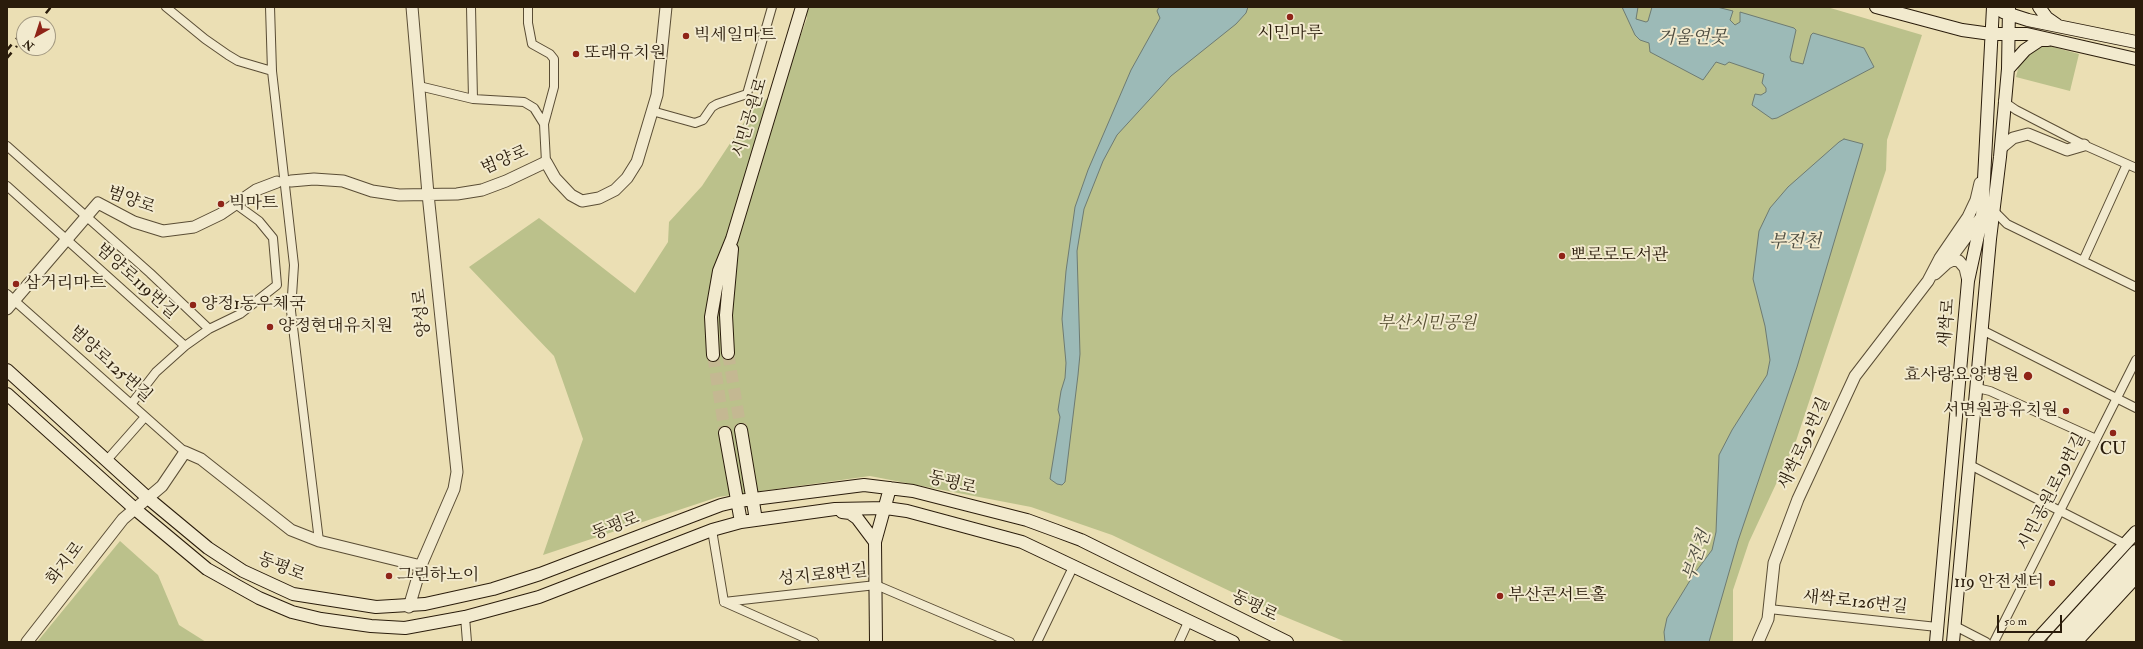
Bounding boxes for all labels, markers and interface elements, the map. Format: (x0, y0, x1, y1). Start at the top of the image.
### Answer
marker: 시민마루 (1285, 12, 1295, 22)
north arrow (16, 16, 56, 56)
place label: 시민마루 (1257, 24, 1323, 44)
place label: 빅세일마트 (694, 26, 776, 46)
water label: 거울연못 (1657, 28, 1727, 50)
marker: 빅세일마트 (681, 31, 691, 41)
text: N (21, 37, 37, 53)
place label: 또래유치원 (584, 44, 666, 64)
marker: 또래유치원 (571, 49, 581, 59)
street label: 시민공원로 (729, 76, 773, 160)
street label: 범양로 (478, 142, 532, 180)
street label: 범양로 (104, 183, 158, 219)
place label: 빅마트 (229, 194, 278, 214)
marker: 빅마트 (216, 199, 226, 209)
water label: 부전천 (1769, 232, 1821, 254)
street label: 범양로119번길 (91, 240, 181, 324)
place label: 뽀로로도서관 (1570, 246, 1669, 266)
marker: 뽀로로도서관 (1557, 251, 1567, 261)
place label: 삼거리마트 (24, 274, 106, 294)
marker: 삼거리마트 (11, 279, 21, 289)
street label: 양성로 (410, 287, 436, 339)
place label: 양정1동우체국 (201, 295, 306, 315)
street label: 새싹로 (1936, 298, 1960, 348)
marker: 양정1동우체국 (188, 300, 198, 310)
park label: 부산시민공원 (1378, 314, 1476, 334)
place label: 양정현대유치원 (278, 317, 393, 337)
marker: 양정현대유치원 (265, 322, 275, 332)
street label: 범양로125번길 (64, 323, 156, 407)
place label: 효사랑요양병원 (1904, 366, 2019, 386)
marker: 효사랑요양병원 (2022, 370, 2034, 382)
street label: 새싹로92번길 (1775, 395, 1835, 493)
place label: 서면원광유치원 (1943, 401, 2058, 421)
marker: 서면원광유치원 (2061, 406, 2071, 416)
marker: CU (2108, 428, 2118, 438)
street label: 시민공원로19번길 (2014, 430, 2092, 554)
place label: CU (2100, 440, 2126, 460)
street label: 동평로 (926, 468, 978, 500)
street label: 동평로 (589, 509, 643, 545)
water label: 부전천 (1679, 528, 1717, 584)
street label: 화지로 (43, 538, 89, 590)
street label: 동평로 (254, 549, 308, 587)
street label: 성지로8번길 (777, 561, 869, 591)
place label: 그린하노이 (397, 566, 479, 586)
marker: 그린하노이 (384, 571, 394, 581)
place label: 119 안전센터 (1954, 573, 2044, 593)
marker: 119 안전센터 (2047, 578, 2057, 588)
place label: 부산콘서트홀 (1508, 586, 1607, 606)
street label: 동평로 (1227, 587, 1281, 627)
street label: 새싹로126번길 (1802, 587, 1908, 619)
marker: 부산콘서트홀 (1495, 591, 1505, 601)
scale bar (1999, 607, 2064, 633)
text: 50 m (2004, 614, 2027, 629)

